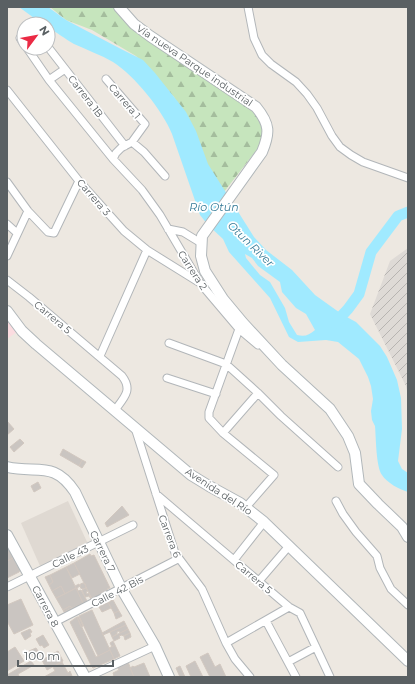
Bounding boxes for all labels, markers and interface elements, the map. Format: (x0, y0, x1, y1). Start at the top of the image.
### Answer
north arrow (16, 16, 56, 56)
street label: Vía nueva Parque industrial (134, 22, 255, 109)
text: N (36, 23, 53, 38)
street label: Carrera 1B (65, 73, 106, 120)
street label: Carrera 1 (106, 81, 143, 122)
street label: Carrera 3 (74, 176, 113, 219)
water label: Río Otún (189, 200, 239, 214)
water label: Otun River (225, 218, 278, 270)
street label: Carrera 2 (175, 248, 210, 293)
street label: Carrera 5 (31, 298, 74, 337)
street label: Avenida del Río (183, 465, 255, 518)
street label: Carrera 6 (155, 513, 184, 560)
street label: Carrera 7 (87, 528, 118, 574)
street label: Calle 43 (50, 542, 91, 571)
street label: Carrera 5 (232, 558, 275, 597)
street label: Calle 42 Bis (89, 573, 146, 610)
street label: Carrera 8 (29, 583, 62, 629)
scale bar (18, 642, 113, 668)
text: 100 m (24, 648, 60, 663)

